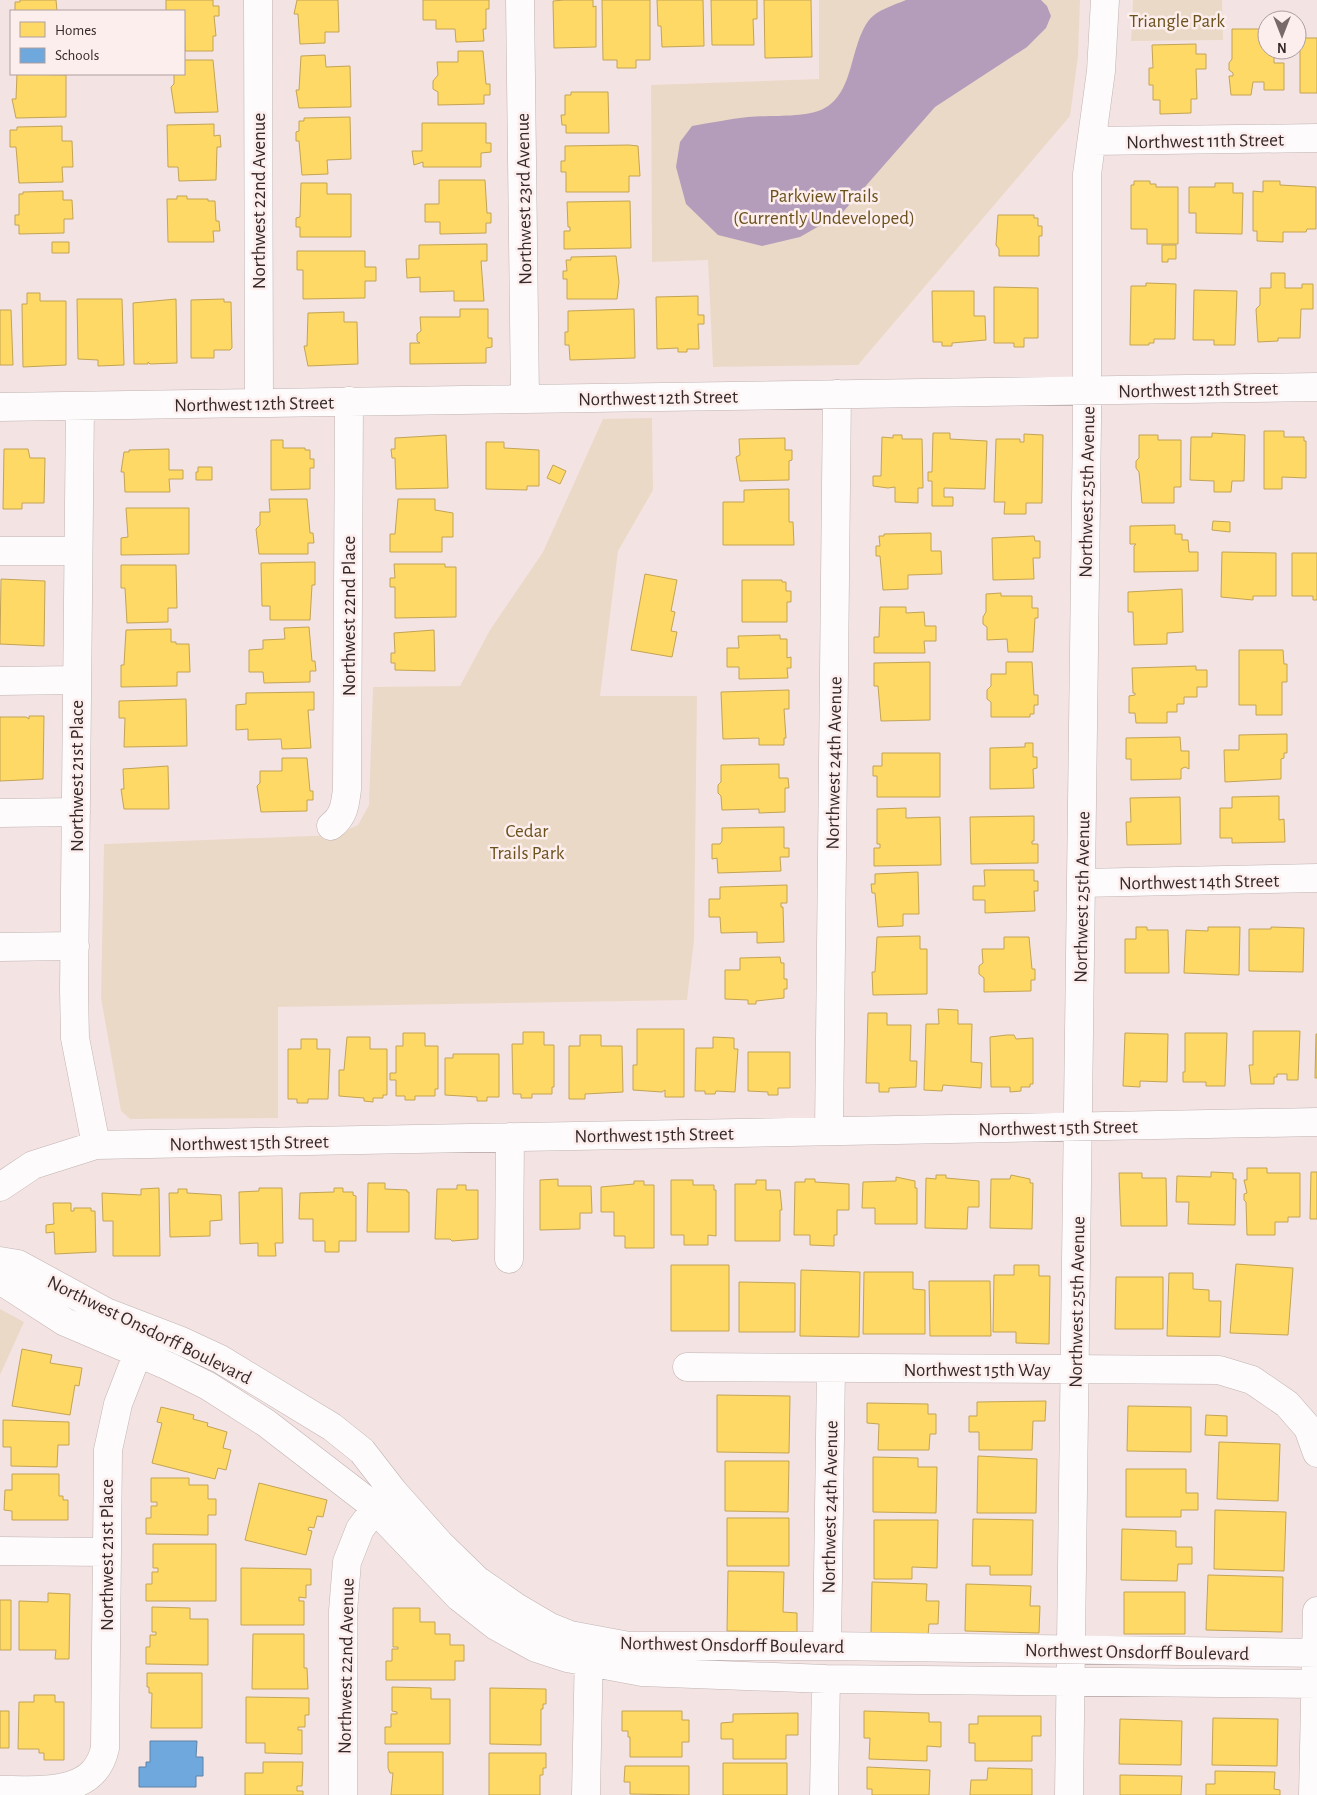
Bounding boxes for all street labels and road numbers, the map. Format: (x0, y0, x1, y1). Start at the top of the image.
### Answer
street label: Northwest 22nd Avenue (250, 113, 269, 289)
street label: Northwest 23rd Avenue (514, 113, 535, 285)
street label: Northwest 11th Street (1126, 131, 1284, 152)
street label: Northwest 12th Street (1118, 380, 1278, 401)
street label: Northwest 12th Street (578, 388, 738, 409)
street label: Northwest 12th Street (174, 394, 334, 415)
street label: Northwest 25th Avenue (1077, 406, 1098, 578)
street label: Northwest 22nd Place (340, 536, 359, 696)
street label: Northwest 24th Avenue (823, 676, 846, 850)
street label: Northwest 21st Place (68, 700, 87, 852)
street label: Northwest 25th Avenue (1072, 811, 1093, 983)
street label: Northwest 14th Street (1119, 872, 1279, 893)
street label: Northwest 15th Street (978, 1118, 1138, 1139)
street label: Northwest 15th Street (574, 1125, 734, 1146)
street label: Northwest 15th Street (169, 1133, 329, 1154)
street label: Northwest 25th Avenue (1067, 1216, 1088, 1388)
street label: Northwest Onsdorff Boulevard (44, 1273, 254, 1388)
street label: Northwest 15th Way (903, 1361, 1051, 1380)
street label: Northwest 24th Avenue (819, 1420, 842, 1594)
street label: Northwest 21st Place (98, 1479, 117, 1631)
street label: Northwest 22nd Avenue (335, 1578, 358, 1754)
street label: Northwest Onsdorff Boulevard (620, 1634, 844, 1657)
street label: Northwest Onsdorff Boulevard (1025, 1641, 1249, 1664)

